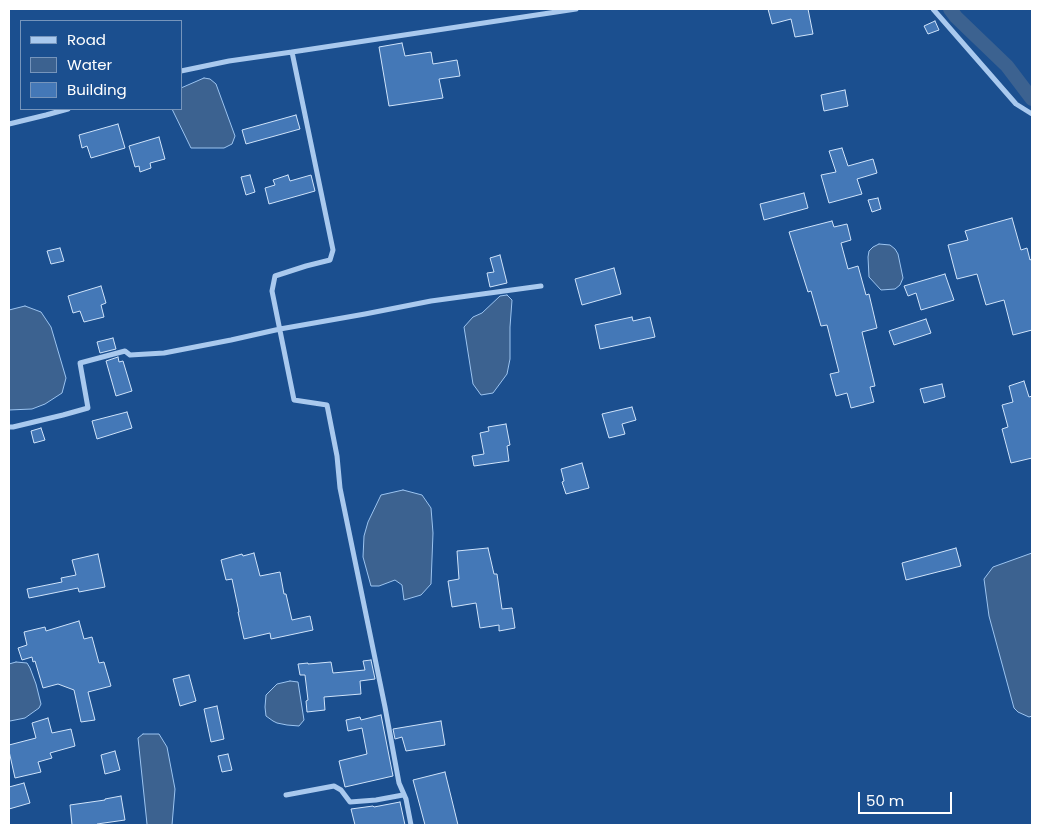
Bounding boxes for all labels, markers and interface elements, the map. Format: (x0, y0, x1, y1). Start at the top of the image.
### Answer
legend (20, 20, 182, 110)
text: Road (67, 29, 106, 50)
text: Water (67, 54, 112, 75)
text: Building (67, 79, 127, 100)
scale bar (861, 782, 955, 814)
text: 50 m (866, 790, 904, 811)

